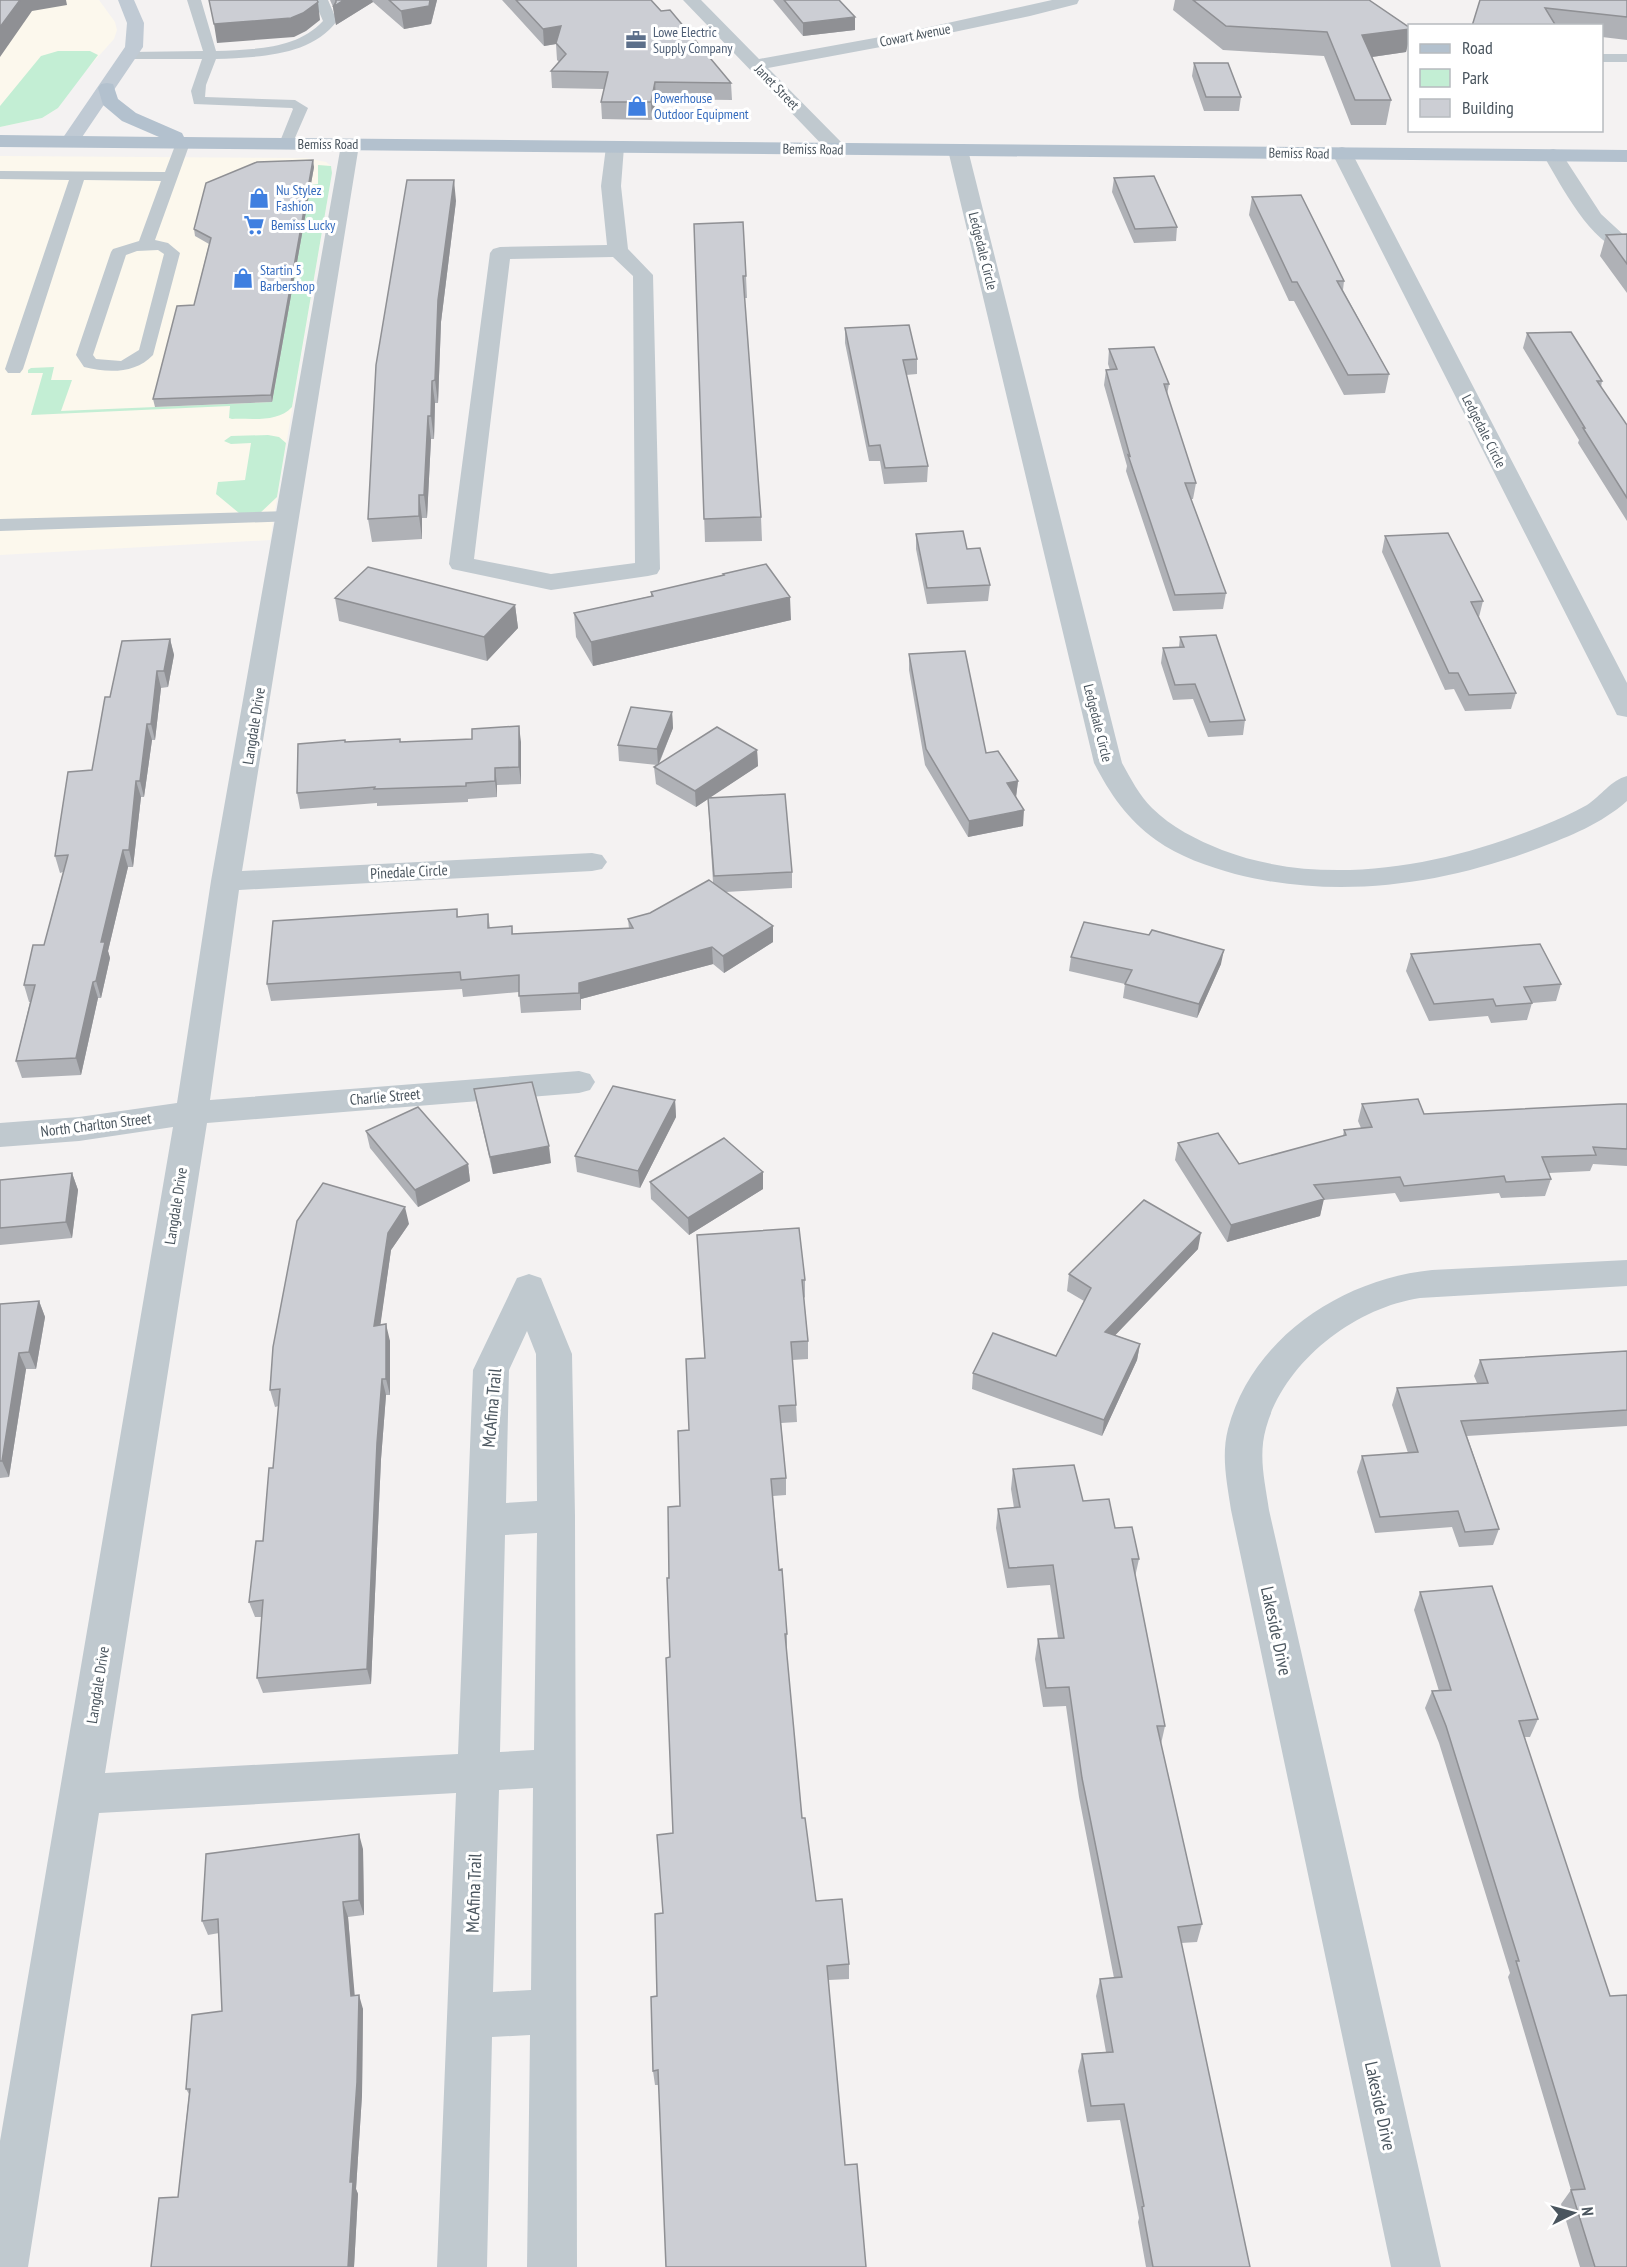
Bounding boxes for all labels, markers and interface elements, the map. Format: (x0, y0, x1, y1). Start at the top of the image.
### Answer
street label: Cowart Avenue (878, 19, 952, 51)
place label: Lowe Electric Supply Company (653, 23, 733, 57)
legend (1408, 24, 1603, 132)
office icon: Lowe Electric Supply Company (624, 28, 648, 52)
text: Road (1462, 36, 1493, 59)
street label: Janet Street (750, 60, 803, 114)
text: Park (1462, 66, 1489, 89)
place label: Powerhouse Outdoor Equipment (654, 89, 749, 123)
shop icon: Powerhouse Outdoor Equipment (625, 94, 649, 118)
text: Building (1462, 96, 1514, 119)
street label: Bemiss Road (298, 135, 358, 153)
street label: Bemiss Road (782, 139, 844, 159)
street label: Bemiss Road (1268, 143, 1330, 163)
place label: Nu Stylez Fashion (276, 181, 322, 215)
shop icon: Nu Stylez Fashion (247, 186, 271, 210)
street label: Ledgedale Circle (965, 210, 1001, 292)
supermarket icon: Bemiss Lucky (242, 213, 266, 237)
place label: Bemiss Lucky (271, 216, 336, 234)
place label: Startin 5 Barbershop (260, 261, 315, 295)
shop icon: Startin 5 Barbershop (231, 266, 255, 290)
street label: Ledgedale Circle (1458, 391, 1510, 471)
street label: Ledgedale Circle (1080, 682, 1116, 764)
street label: Langdale Drive (238, 686, 269, 766)
street label: Pinedale Circle (370, 860, 448, 883)
street label: Charlie Street (349, 1084, 421, 1109)
street label: North Charlton Street (40, 1108, 152, 1141)
street label: Langdale Drive (160, 1166, 191, 1246)
street label: McAfina Trail (477, 1367, 506, 1449)
street label: Lakeside Drive (1256, 1584, 1297, 1678)
street label: Langdale Drive (82, 1645, 113, 1725)
street label: McAfina Trail (461, 1852, 486, 1933)
street label: Lakeside Drive (1360, 2059, 1401, 2153)
north arrow (1543, 2183, 1603, 2243)
text: N (1578, 2206, 1598, 2217)

